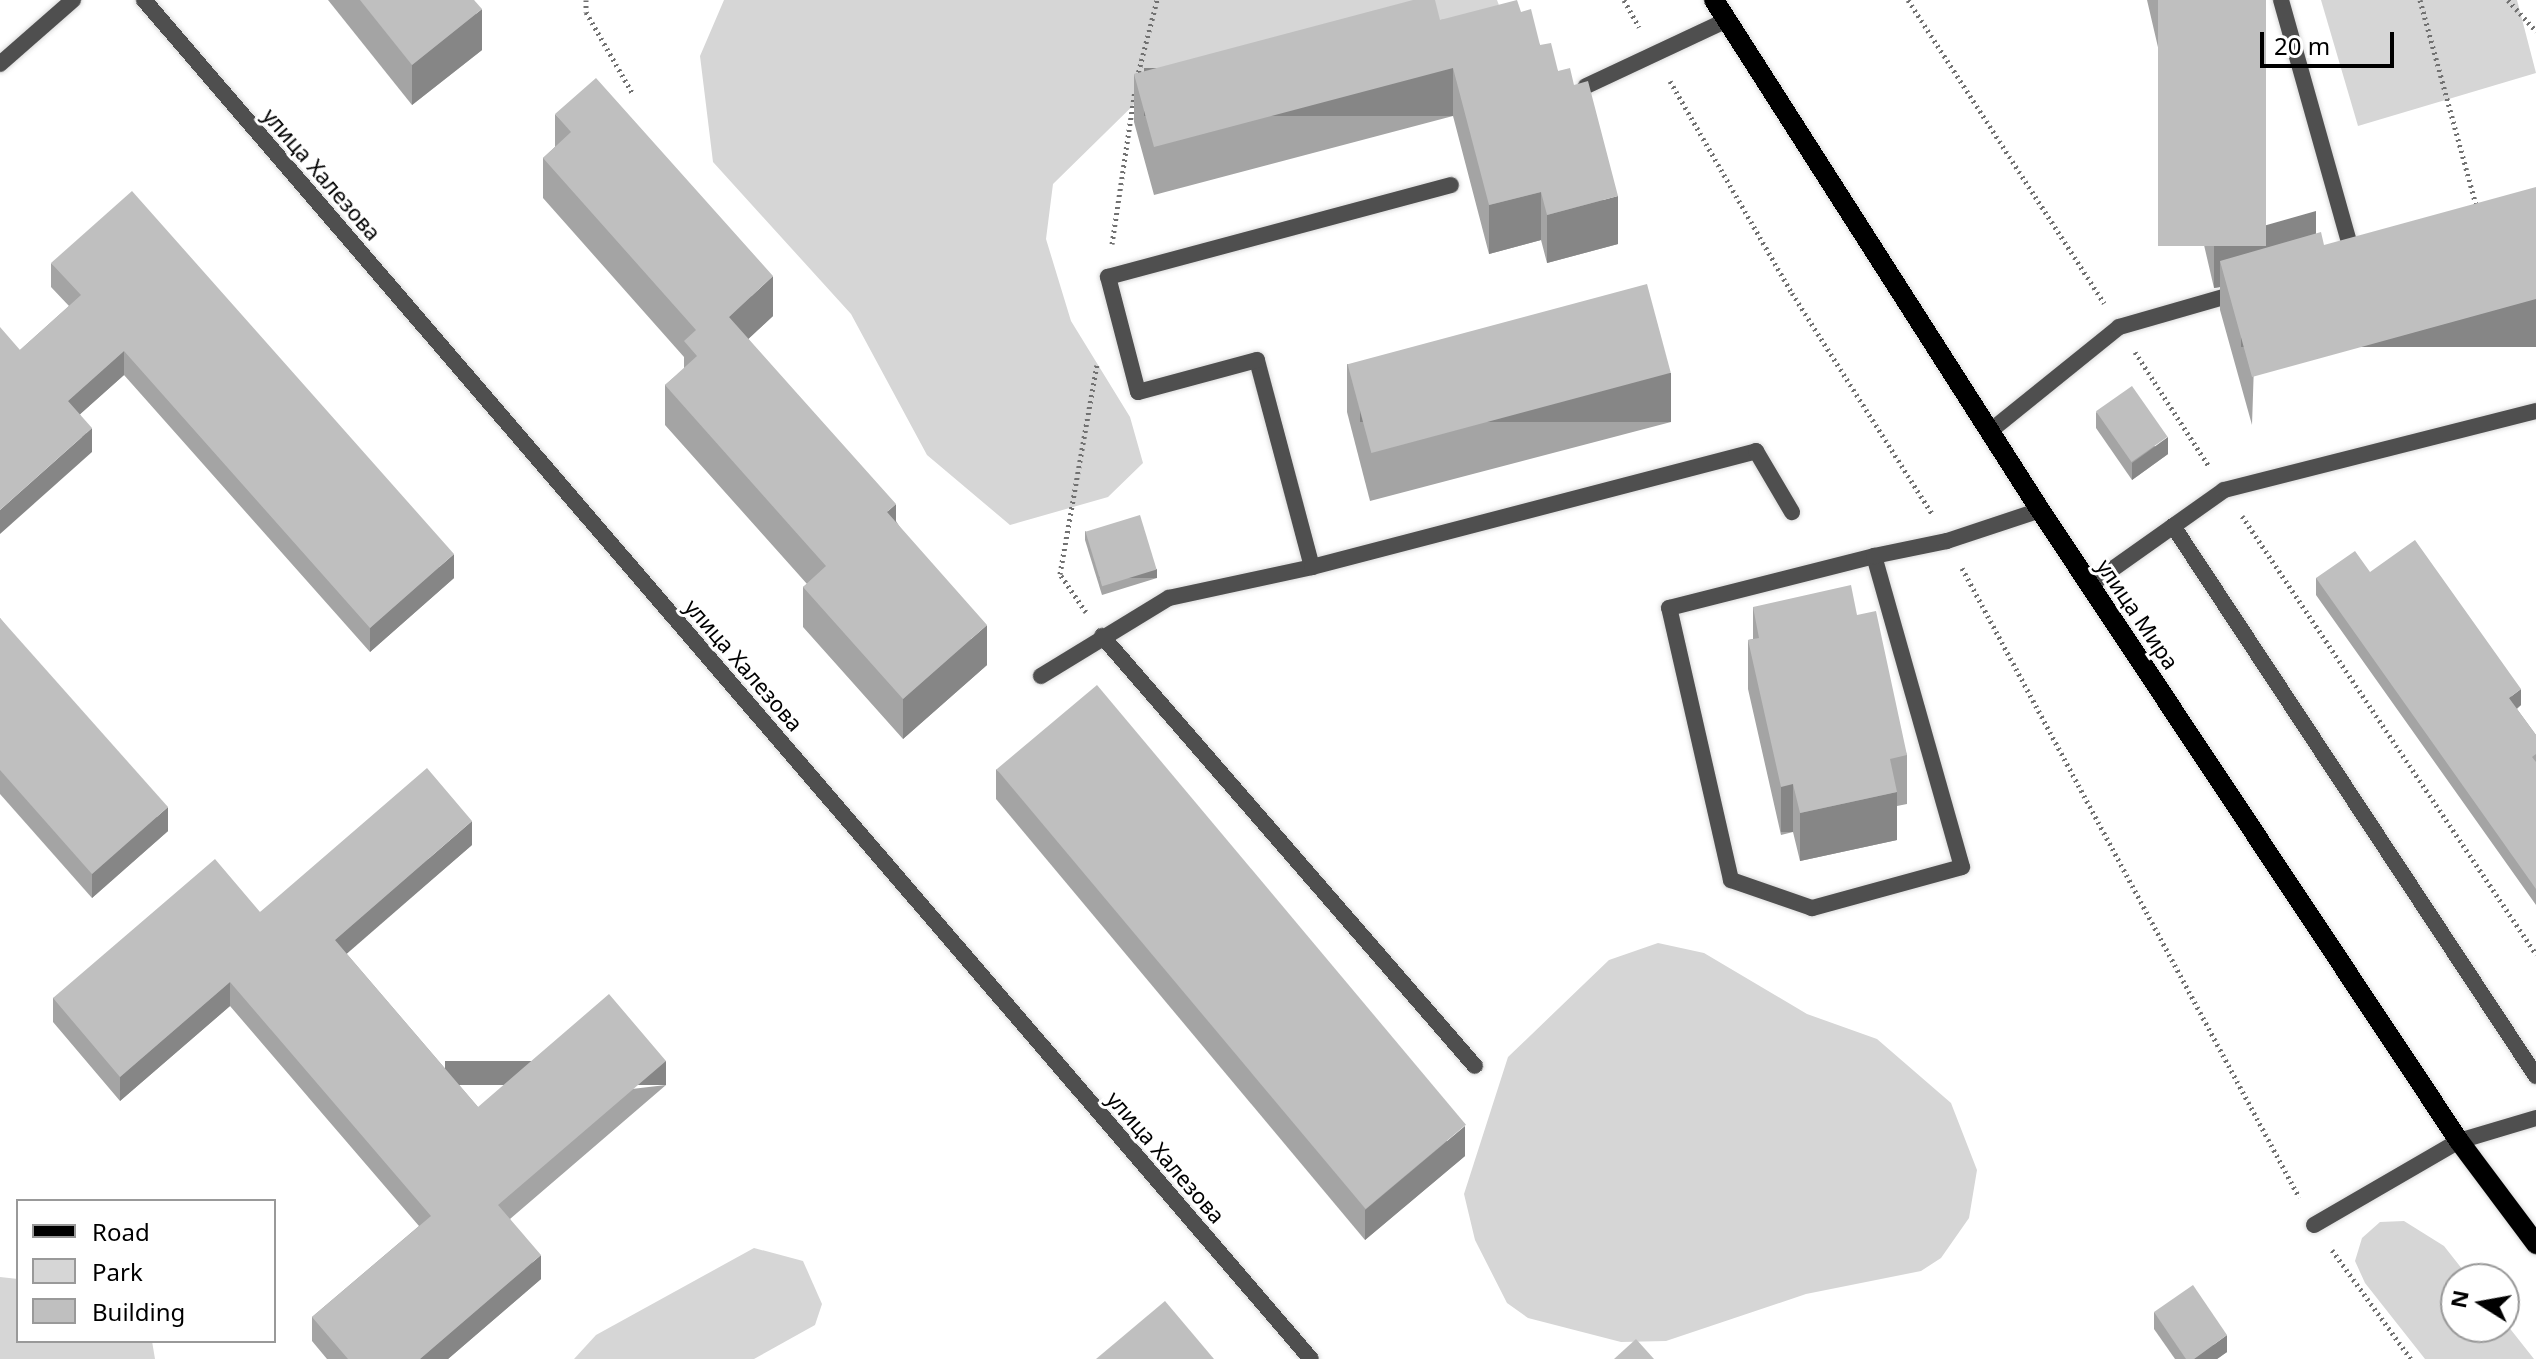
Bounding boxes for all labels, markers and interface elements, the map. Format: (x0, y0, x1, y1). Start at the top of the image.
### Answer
scale bar (2264, 16, 2398, 66)
text: 20 m (2274, 29, 2330, 62)
street label: улица Халезова (257, 103, 387, 245)
street label: улица Мира (2091, 554, 2185, 674)
street label: улица Халезова (679, 594, 809, 736)
street label: улица Халезова (1101, 1086, 1231, 1228)
legend (16, 1199, 276, 1343)
text: Road (92, 1215, 150, 1248)
text: Park (92, 1255, 143, 1288)
north arrow (2440, 1263, 2520, 1343)
text: N (2442, 1287, 2475, 1310)
text: Building (92, 1295, 185, 1328)

